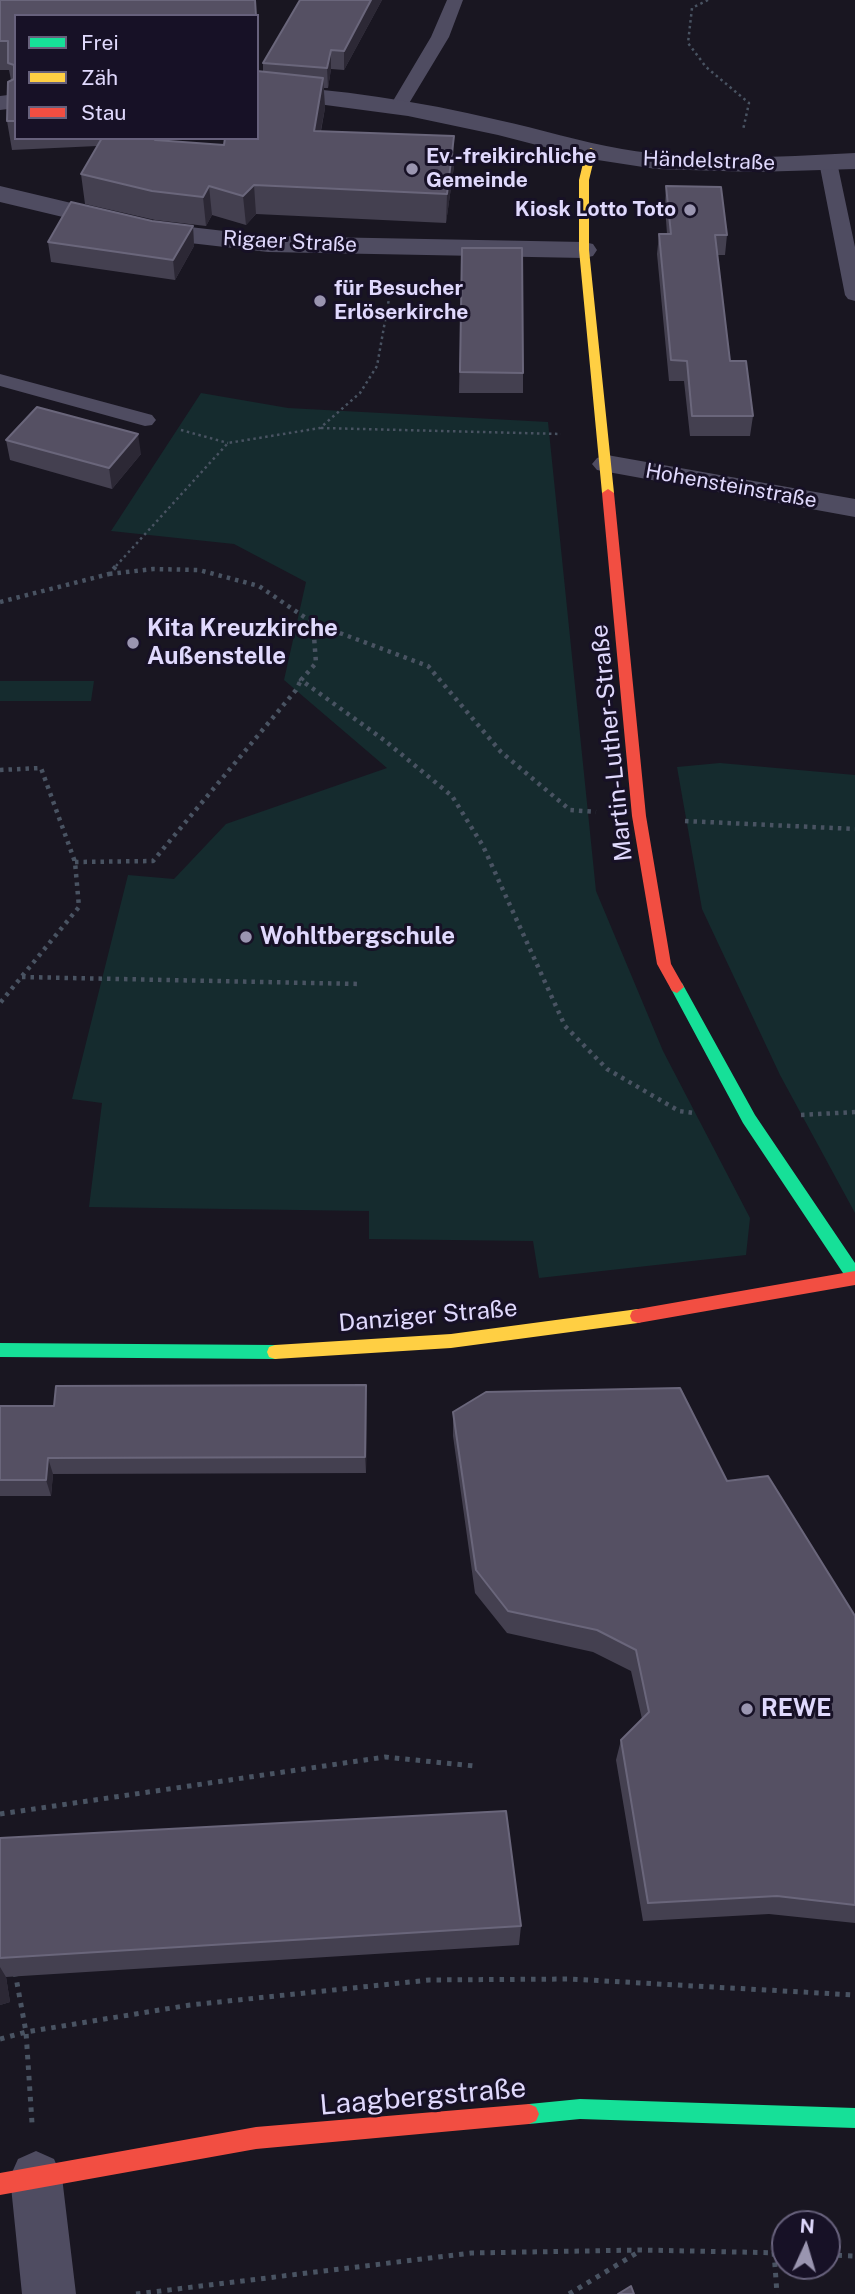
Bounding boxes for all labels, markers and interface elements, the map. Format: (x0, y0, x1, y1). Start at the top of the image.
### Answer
legend (14, 14, 259, 140)
text: Frei (81, 30, 119, 55)
text: Zäh (81, 65, 118, 90)
text: Stau (81, 100, 127, 125)
place label: Ev.-freikirchliche Gemeinde (426, 144, 596, 194)
street label: Händelstraße (642, 146, 776, 176)
marker: Ev.-freikirchliche Gemeinde (404, 161, 420, 177)
place label: Kiosk Lotto Toto (515, 197, 676, 223)
marker: Kiosk Lotto Toto (682, 202, 698, 218)
street label: Rigaer Straße (222, 226, 358, 258)
place label: für Besucher Erlöserkirche (334, 276, 468, 326)
marker: für Besucher Erlöserkirche (312, 293, 328, 309)
street label: Hohensteinstraße (643, 459, 819, 513)
place label: Kita Kreuzkirche Außenstelle (147, 615, 338, 671)
street label: Martin-Luther-Straße (585, 623, 639, 863)
marker: Kita Kreuzkirche Außenstelle (125, 635, 141, 651)
place label: Wohltbergschule (260, 923, 455, 951)
marker: Wohltbergschule (238, 929, 254, 945)
street label: Danziger Straße (337, 1294, 519, 1338)
place label: REWE (761, 1695, 832, 1723)
marker: REWE (739, 1701, 755, 1717)
street label: Laagbergstraße (318, 2071, 528, 2123)
north arrow (771, 2210, 841, 2280)
text: N (799, 2215, 815, 2238)

